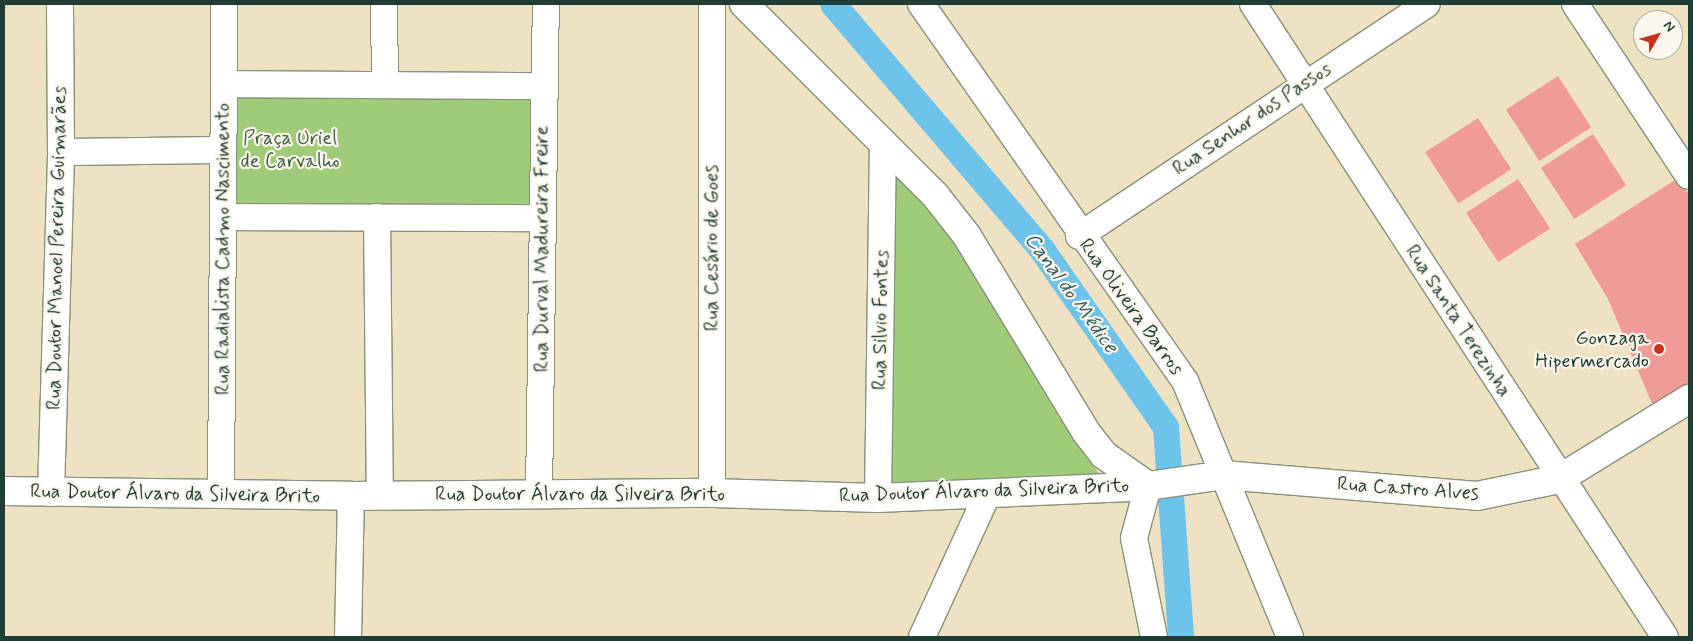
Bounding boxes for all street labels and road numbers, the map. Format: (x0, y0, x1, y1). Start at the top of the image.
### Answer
street label: Rua Senhor dos Passos (1168, 57, 1336, 181)
street label: Rua Doutor Manoel Pereira Guimarães (42, 87, 72, 409)
street label: Rua Radialista Cadmo Nascimento (211, 102, 235, 396)
street label: Rua Durval Madureira Freire (530, 130, 554, 368)
street label: Rua Cesário de Goes (700, 164, 724, 332)
street label: Rua Oliveira Barros (1073, 234, 1189, 380)
street label: Rua Santa Terezinha (1401, 242, 1515, 400)
street label: Rua Silvio Fontes (868, 250, 894, 390)
street label: Rua Castro Alves (1337, 472, 1479, 506)
street label: Rua Doutor Álvaro da Silveira Brito (840, 474, 1128, 508)
street label: Rua Doutor Álvaro da Silveira Brito (32, 480, 318, 508)
street label: Rua Doutor Álvaro da Silveira Brito (437, 482, 723, 506)

